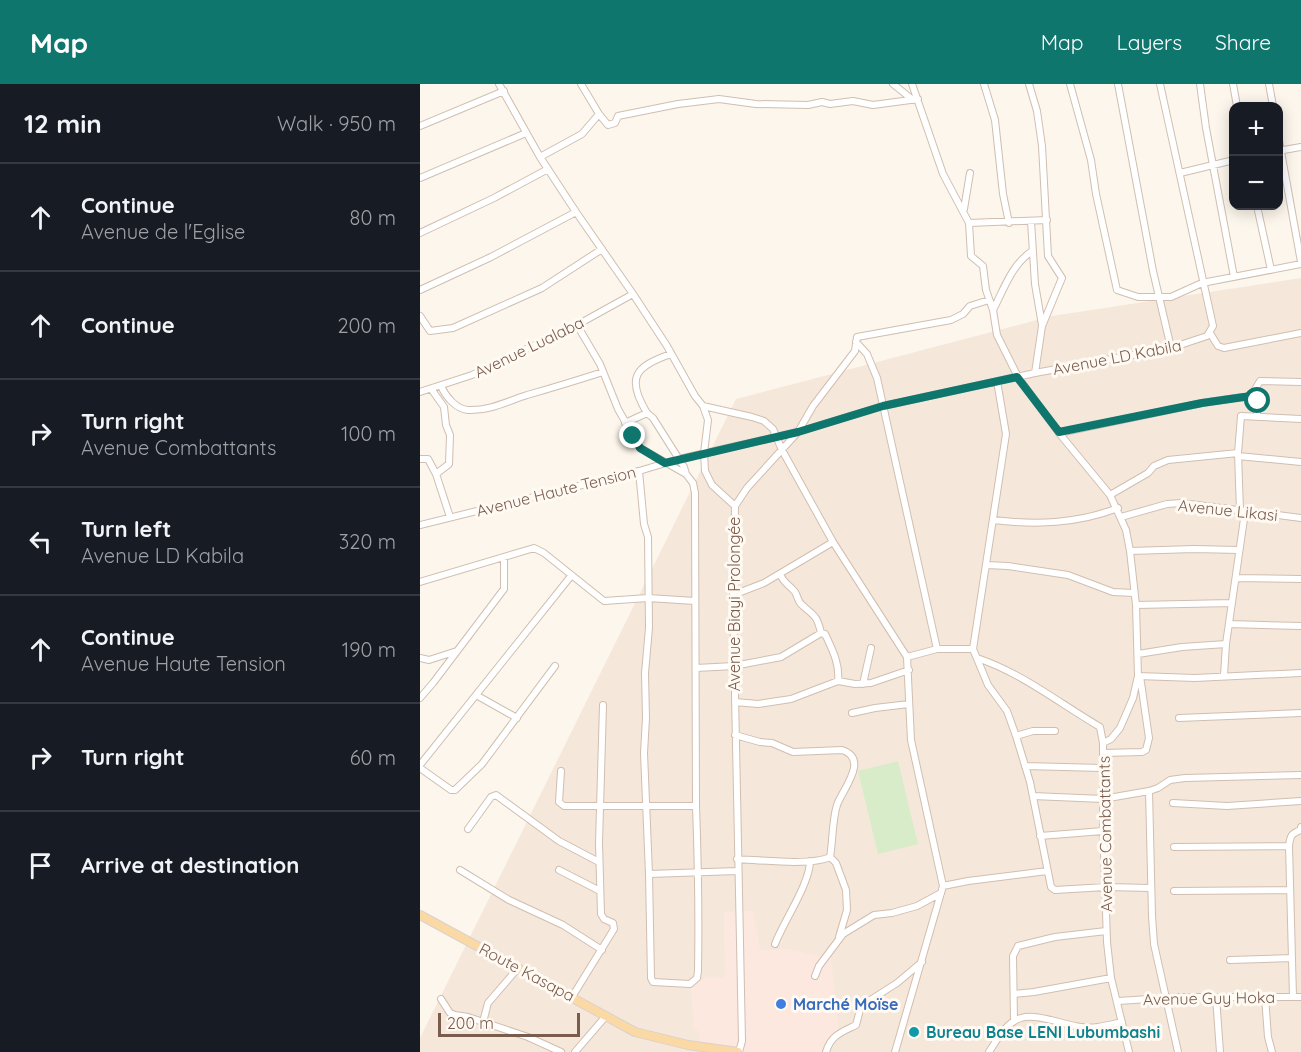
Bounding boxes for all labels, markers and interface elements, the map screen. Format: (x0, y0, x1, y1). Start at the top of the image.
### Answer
text: Map (30, 25, 88, 60)
text: Map (1041, 29, 1084, 55)
text: Layers (1117, 29, 1182, 55)
text: Share (1215, 29, 1271, 55)
map controls (1229, 102, 1283, 210)
button: + (1229, 102, 1283, 156)
text: 12 min (24, 107, 102, 140)
text: Walk · 950 m (277, 111, 396, 136)
button: − (1229, 156, 1283, 210)
text: Continue (81, 191, 175, 219)
icon: ahead (24, 201, 57, 234)
text: 80 m (350, 205, 396, 230)
text: Avenue de l'Eglise (81, 219, 245, 244)
icon: ahead (24, 309, 57, 342)
text: Continue (81, 311, 175, 339)
street label: Avenue Lualaba (471, 312, 587, 382)
text: 200 m (337, 313, 396, 338)
street label: Avenue LD Kabila (1051, 335, 1183, 379)
route start (1244, 387, 1270, 413)
text: Turn right (81, 407, 185, 435)
icon: right (24, 417, 57, 450)
text: 100 m (341, 421, 396, 446)
route end (619, 422, 645, 448)
text: Avenue Combattants (81, 435, 276, 460)
street label: Avenue Haute Tension (474, 461, 638, 521)
street label: Avenue Likasi (1177, 495, 1279, 525)
text: Turn left (81, 515, 171, 543)
street label: Avenue Biayi Prolongée (724, 517, 744, 691)
icon: left (24, 525, 57, 558)
text: 320 m (339, 529, 396, 554)
text: Avenue LD Kabila (81, 543, 244, 568)
text: Continue (81, 623, 175, 651)
icon: ahead (24, 633, 57, 666)
text: 190 m (342, 637, 396, 662)
text: Avenue Haute Tension (81, 651, 286, 676)
icon: right (24, 741, 57, 774)
text: Turn right (81, 743, 185, 771)
text: 60 m (350, 745, 396, 770)
street label: Avenue Combattants (1094, 756, 1116, 912)
icon: arrive (24, 849, 57, 882)
text: Arrive at destination (81, 851, 299, 879)
street label: Route Kasapa (476, 938, 578, 1006)
street label: Avenue Guy Hoka (1143, 987, 1275, 1009)
place label: Marché Moïse (793, 994, 898, 1014)
marker: Marché Moïse (774, 997, 788, 1011)
scale bar (438, 1010, 580, 1038)
text: 200 m (447, 1013, 494, 1033)
place label: Bureau Base LENI Lubumbashi (926, 1022, 1160, 1042)
marker: Bureau Base LENI Lubumbashi (907, 1025, 921, 1039)

